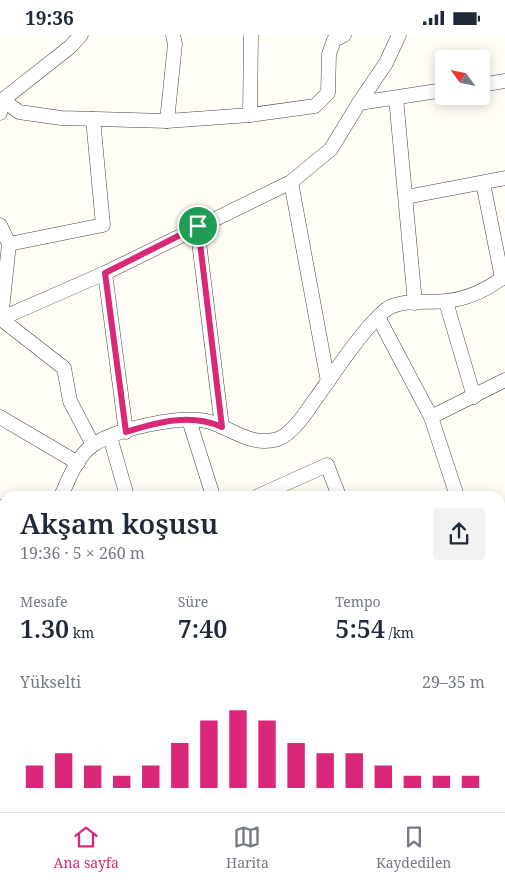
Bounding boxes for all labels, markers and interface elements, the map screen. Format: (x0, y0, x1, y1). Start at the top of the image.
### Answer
text: 19:36 (25, 5, 74, 31)
north arrow (435, 50, 490, 105)
map controls (435, 50, 490, 105)
pin (177, 205, 219, 247)
icon: arrive (184, 212, 212, 240)
text: Akşam koşusu (20, 504, 218, 542)
button: share (433, 508, 485, 560)
text: 19:36 · 5 × 260 m (20, 542, 145, 564)
text: Mesafe (20, 592, 67, 611)
text: Süre (178, 592, 208, 611)
text: Tempo (335, 592, 381, 611)
text: 1.30 (20, 611, 69, 645)
text: 7:40 (178, 611, 227, 645)
text: 5:54 (335, 611, 385, 645)
text: km (69, 623, 94, 642)
text: /km (385, 623, 414, 642)
text: Yükselti (20, 671, 81, 693)
text: 29–35 m (422, 671, 485, 693)
tab: Ana sayfa (54, 823, 119, 872)
tab: Harita (226, 823, 269, 872)
tab: Kaydedilen (376, 823, 451, 872)

